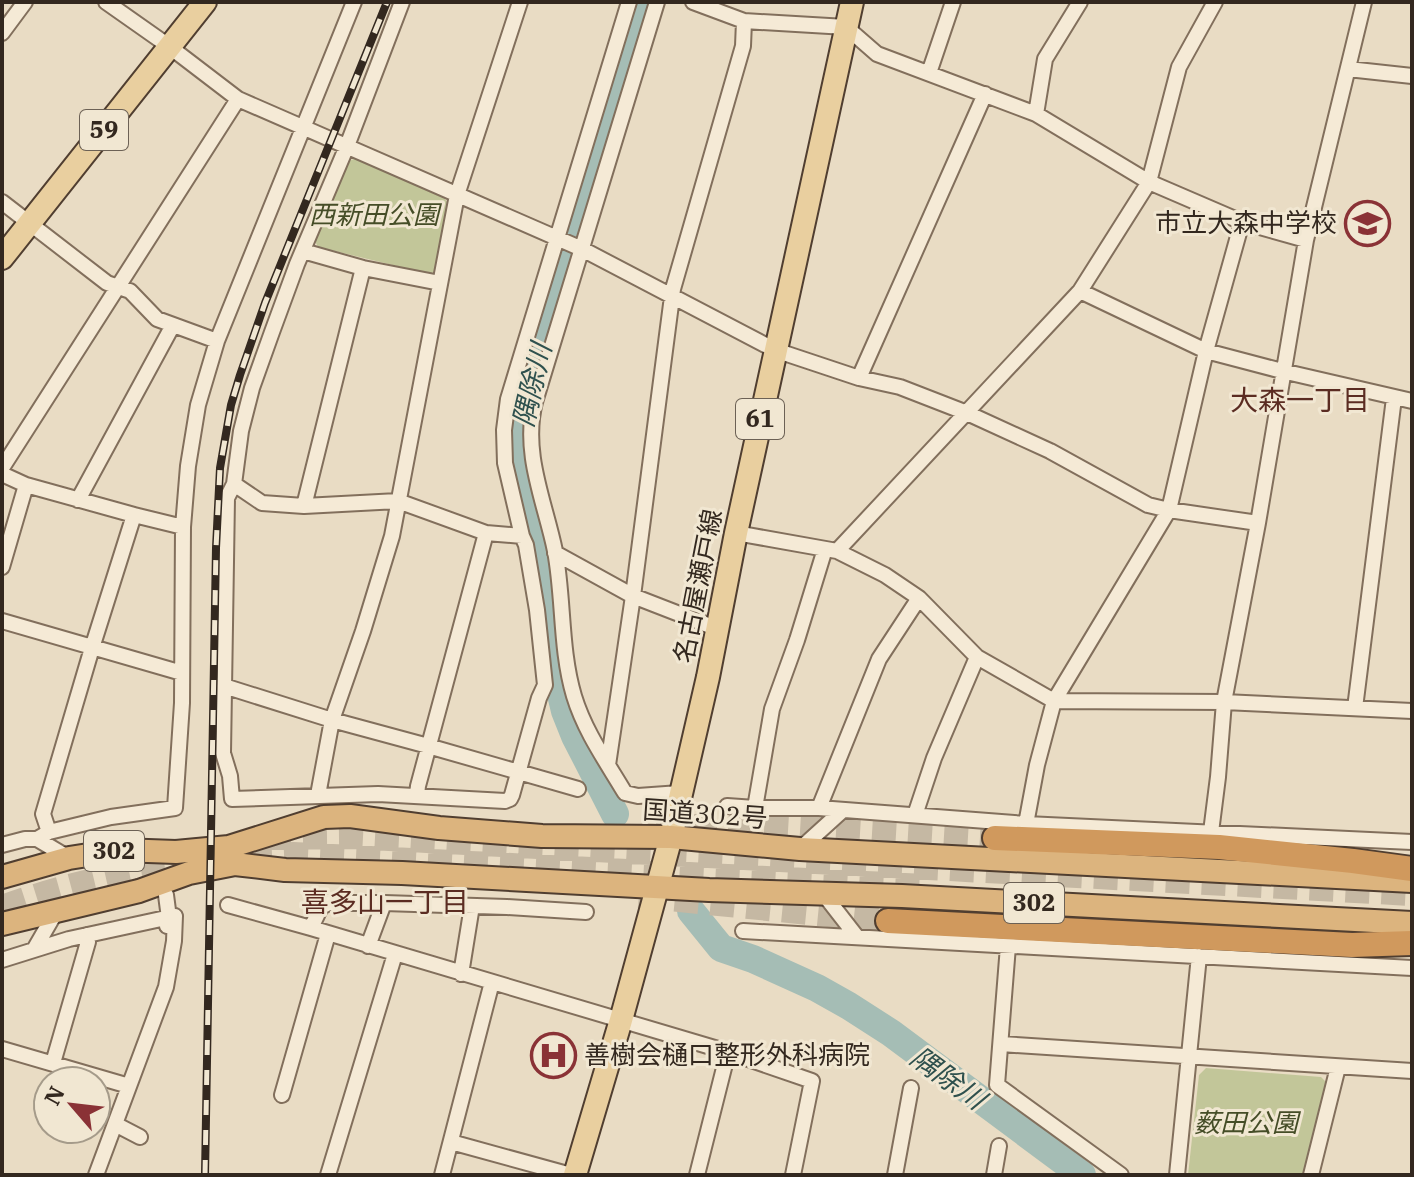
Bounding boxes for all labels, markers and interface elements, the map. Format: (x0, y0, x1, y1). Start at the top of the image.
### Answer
road number: 59 (80, 110, 128, 150)
park label: 西新田公園 (309, 197, 443, 231)
school or university icon: 市立大森中学校 (1344, 199, 1392, 247)
place label: 市立大森中学校 (1155, 205, 1337, 239)
water label: 隅除川 (504, 337, 560, 430)
district label: 大森一丁目 (1230, 381, 1370, 418)
road number: 61 (736, 399, 784, 439)
street label: 名古屋瀬戸線 (665, 506, 729, 666)
street label: 国道302号 (642, 792, 769, 834)
road number: 302 (84, 831, 144, 871)
district label: 喜多山一丁目 (301, 883, 469, 920)
road number: 302 (1004, 883, 1064, 923)
hospital icon: 善樹会樋口整形外科病院 (529, 1031, 577, 1079)
place label: 善樹会樋口整形外科病院 (584, 1037, 870, 1071)
water label: 隅除川 (903, 1038, 996, 1119)
north arrow (32, 1065, 112, 1145)
text: N (37, 1081, 71, 1110)
park label: 薮田公園 (1194, 1105, 1302, 1139)

